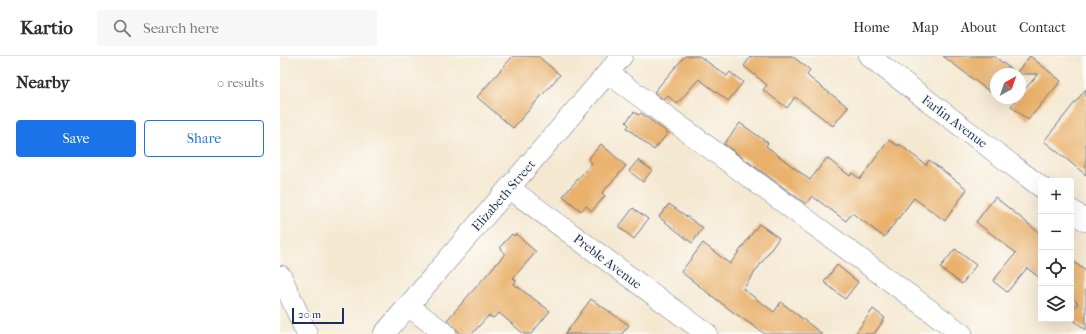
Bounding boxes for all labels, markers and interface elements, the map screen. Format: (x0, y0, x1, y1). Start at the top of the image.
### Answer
search box (97, 10, 377, 46)
text: Kartio (20, 17, 73, 39)
icon: search (111, 17, 133, 39)
text: Search here (143, 19, 219, 37)
text: Home (853, 19, 890, 36)
text: Map (912, 19, 939, 36)
text: About (961, 19, 997, 36)
text: Contact (1019, 19, 1066, 36)
north arrow (990, 68, 1026, 104)
text: Nearby (16, 72, 70, 92)
text: 0 results (217, 75, 264, 90)
street label: Farlin Avenue (919, 92, 991, 151)
button: Save (16, 120, 136, 157)
button: Share (144, 120, 264, 157)
street label: Elizabeth Street (468, 156, 539, 234)
map controls (1038, 178, 1074, 322)
button: + (1038, 178, 1074, 214)
button: − (1038, 214, 1074, 250)
street label: Preble Avenue (571, 231, 645, 292)
button: locate (1038, 250, 1074, 286)
button: layers (1038, 286, 1074, 322)
scale bar (292, 306, 344, 325)
text: 20 m (298, 308, 321, 321)

